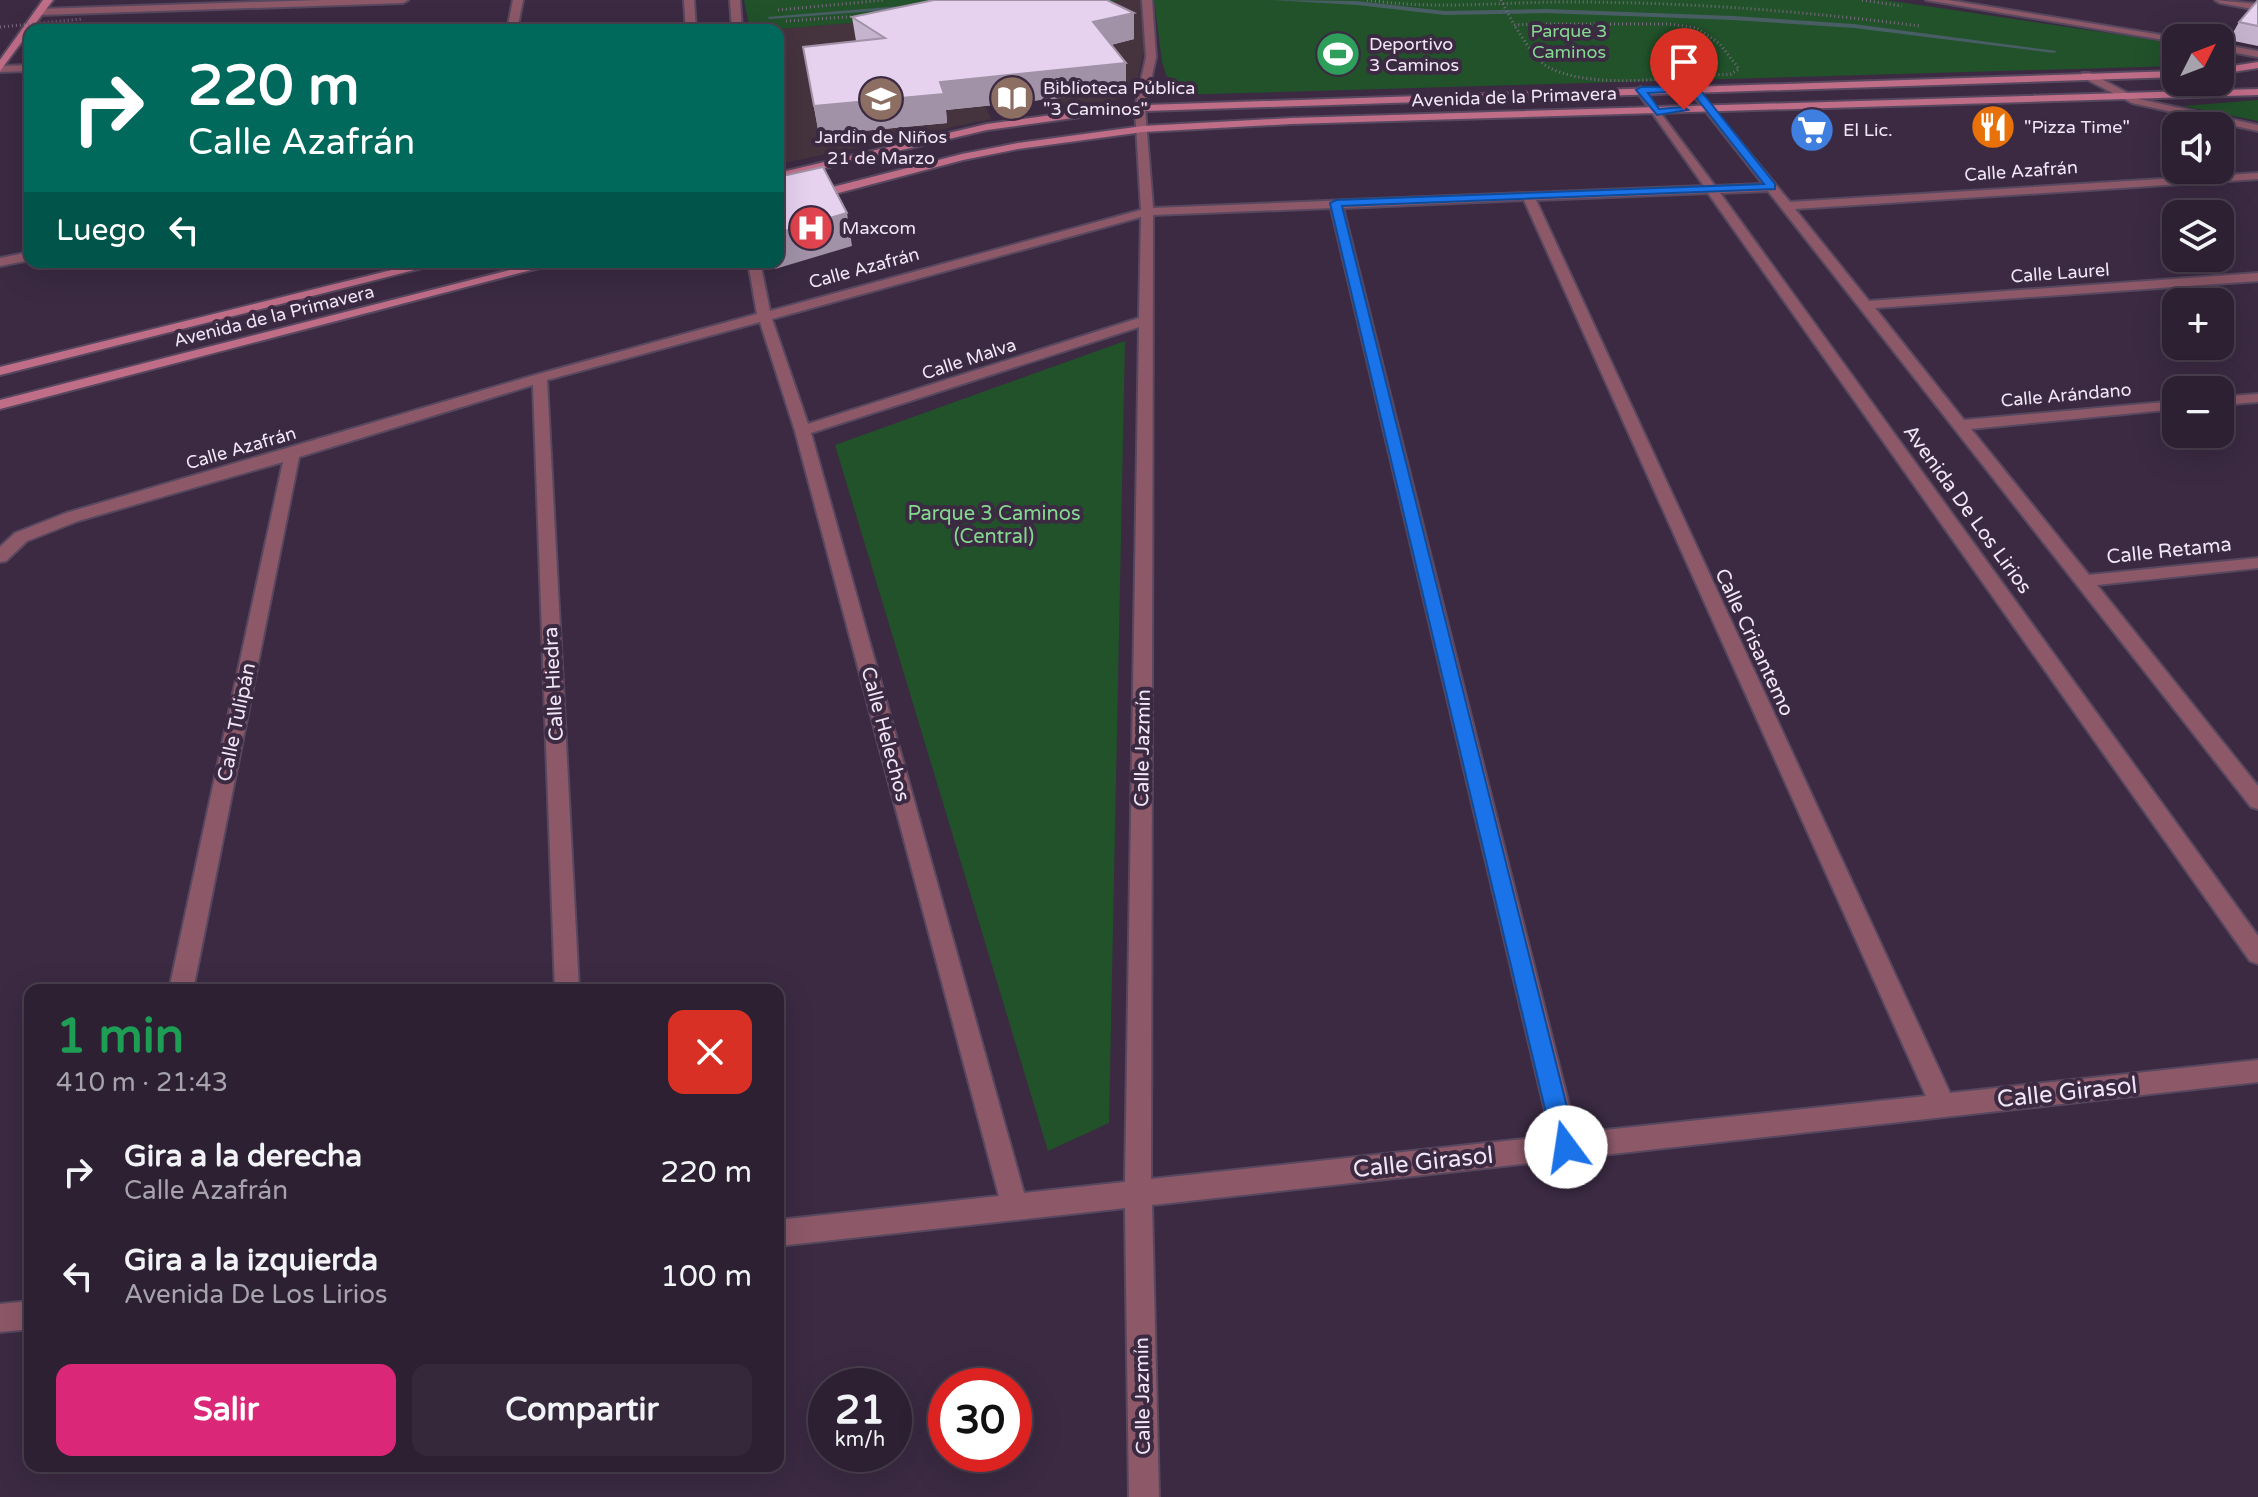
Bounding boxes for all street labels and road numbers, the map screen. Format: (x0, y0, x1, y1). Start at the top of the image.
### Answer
street label: Avenida de la Primavera (1411, 82, 1617, 112)
street label: Calle Azafrán (1964, 156, 2078, 186)
street label: Calle Azafrán (806, 243, 922, 293)
street label: Calle Laurel (2010, 259, 2110, 287)
street label: Avenida de la Primavera (171, 280, 377, 352)
street label: Calle Malva (919, 333, 1019, 385)
street label: Calle Arándano (2000, 378, 2132, 412)
street label: Avenida De Los Lirios (1898, 421, 2036, 599)
street label: Calle Azafrán (183, 422, 299, 474)
street label: Calle Retama (2105, 532, 2233, 569)
street label: Calle Crisantemo (1709, 565, 1799, 720)
street label: Calle Hiedra (539, 626, 569, 742)
street label: Calle Tulipán (213, 661, 261, 784)
street label: Calle Helechos (855, 664, 915, 804)
street label: Calle Jazmín (1130, 689, 1156, 807)
street label: Calle Girasol (1995, 1071, 2139, 1114)
street label: Calle Girasol (1351, 1141, 1495, 1184)
street label: Calle Jazmín (1130, 1337, 1156, 1455)

